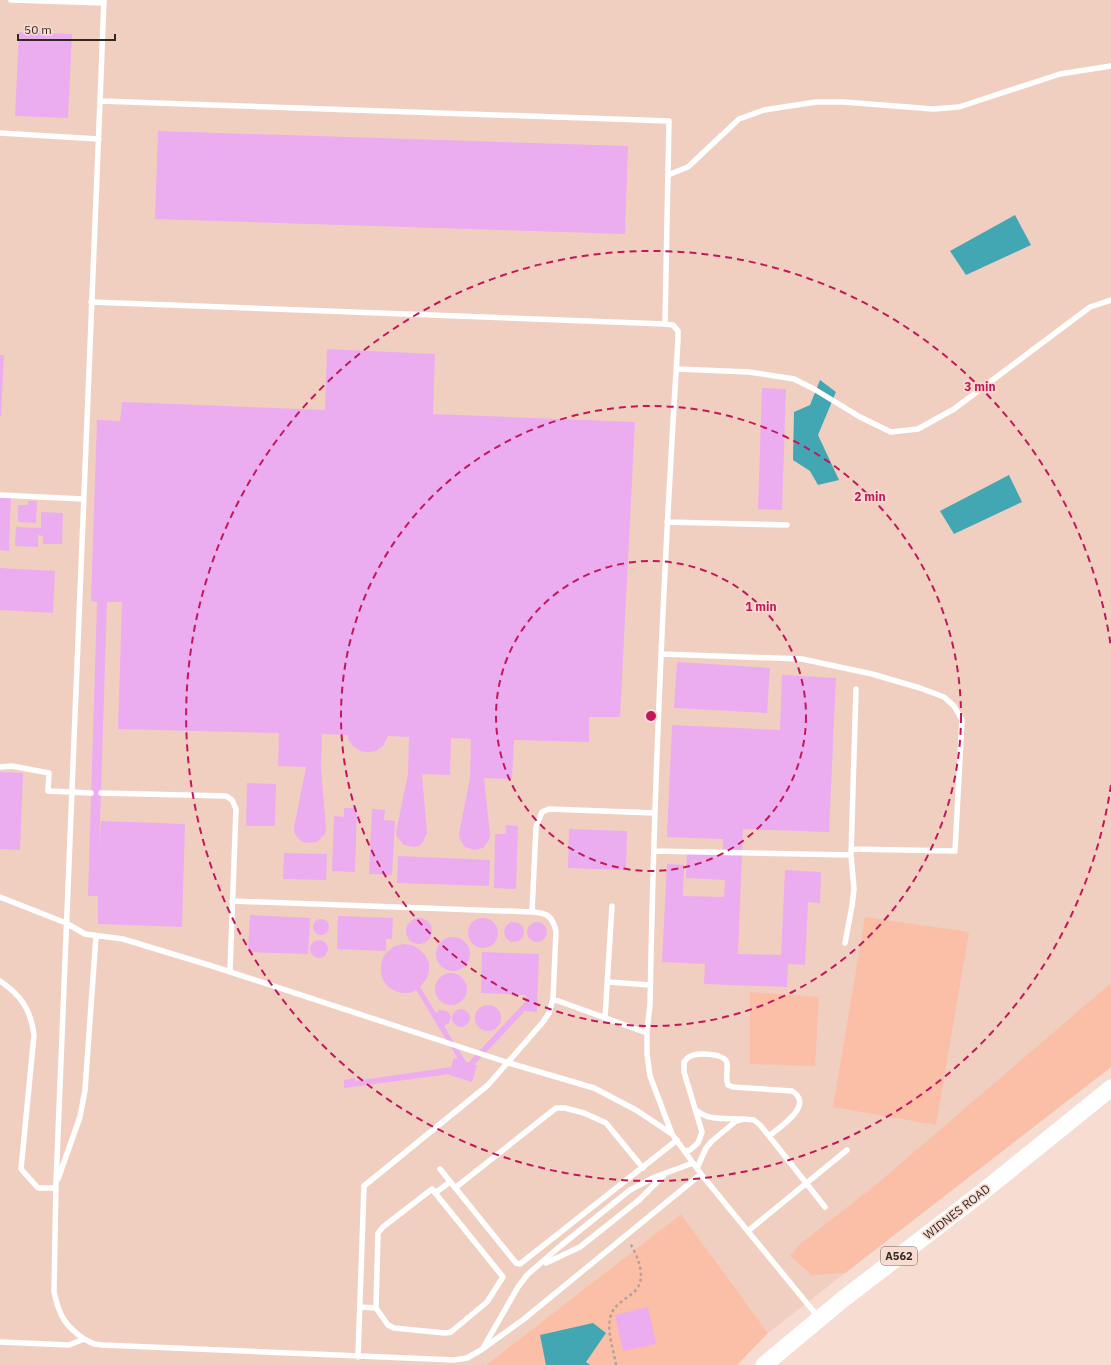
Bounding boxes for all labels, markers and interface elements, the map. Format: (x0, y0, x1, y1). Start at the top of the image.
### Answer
scale bar (18, 16, 115, 42)
text: 50 m (24, 22, 52, 37)
text: 3 min (964, 379, 996, 394)
text: 2 min (854, 489, 886, 504)
text: 1 min (745, 599, 777, 614)
centre of rings (644, 709, 658, 723)
street label: WIDNES ROAD (920, 1181, 993, 1242)
road number: A562 (881, 1247, 917, 1265)

